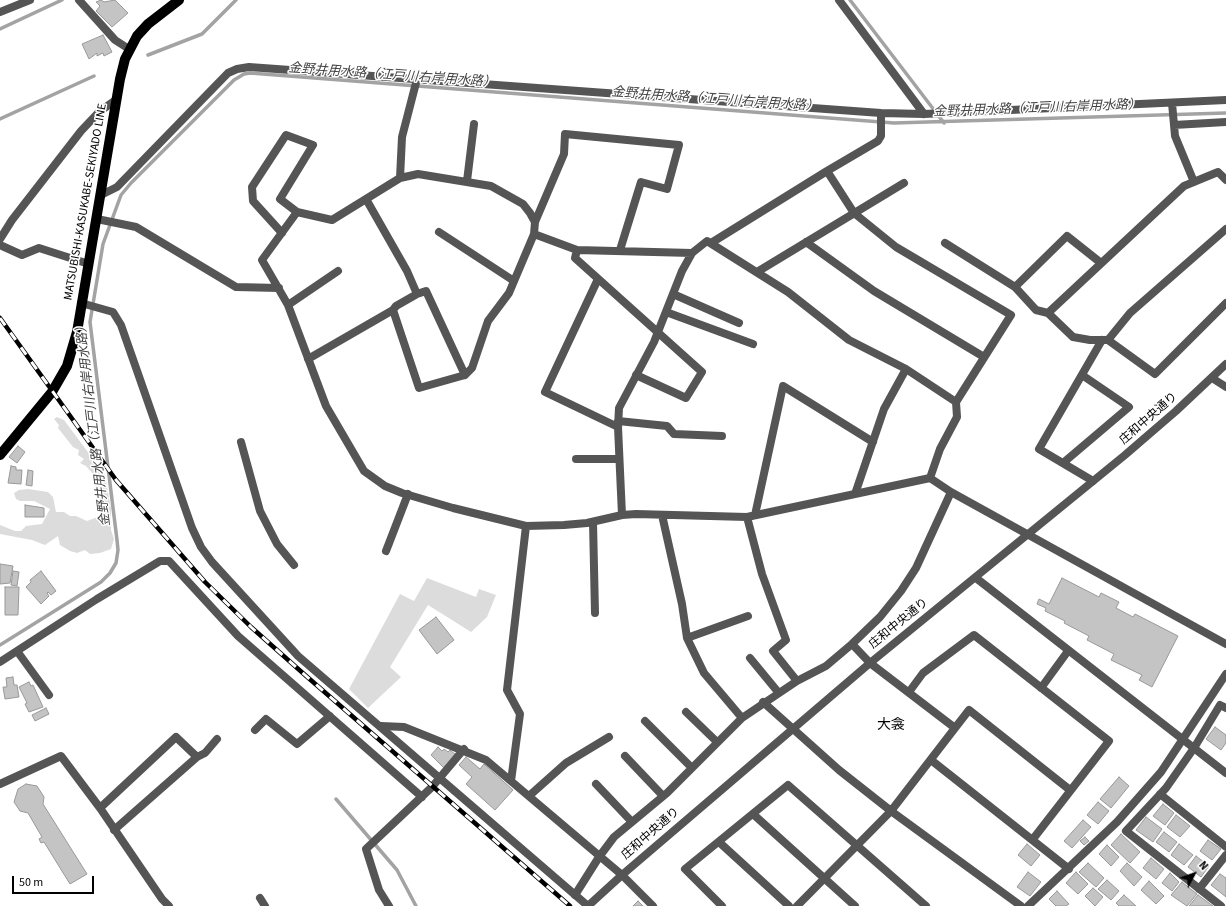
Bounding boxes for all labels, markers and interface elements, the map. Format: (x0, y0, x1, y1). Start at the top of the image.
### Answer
water label: 金野井用水路（江戸川右岸用水路） (288, 61, 496, 91)
water label: 金野井用水路（江戸川右岸用水路） (611, 85, 819, 115)
water label: 金野井用水路（江戸川右岸用水路） (933, 98, 1141, 120)
street label: MATSUBISHI-KASUKABE-SEKIYADO LINE (62, 103, 110, 301)
water label: 金野井用水路（江戸川右岸用水路） (74, 319, 114, 527)
street label: 庄和中央通り (1117, 390, 1181, 448)
street label: 庄和中央通り (866, 596, 932, 652)
district label: 大衾 (877, 718, 905, 734)
street label: 庄和中央通り (619, 805, 683, 863)
north arrow (1174, 854, 1214, 894)
text: N (1195, 858, 1211, 873)
scale bar (14, 868, 96, 894)
text: 50 m (19, 874, 43, 891)

